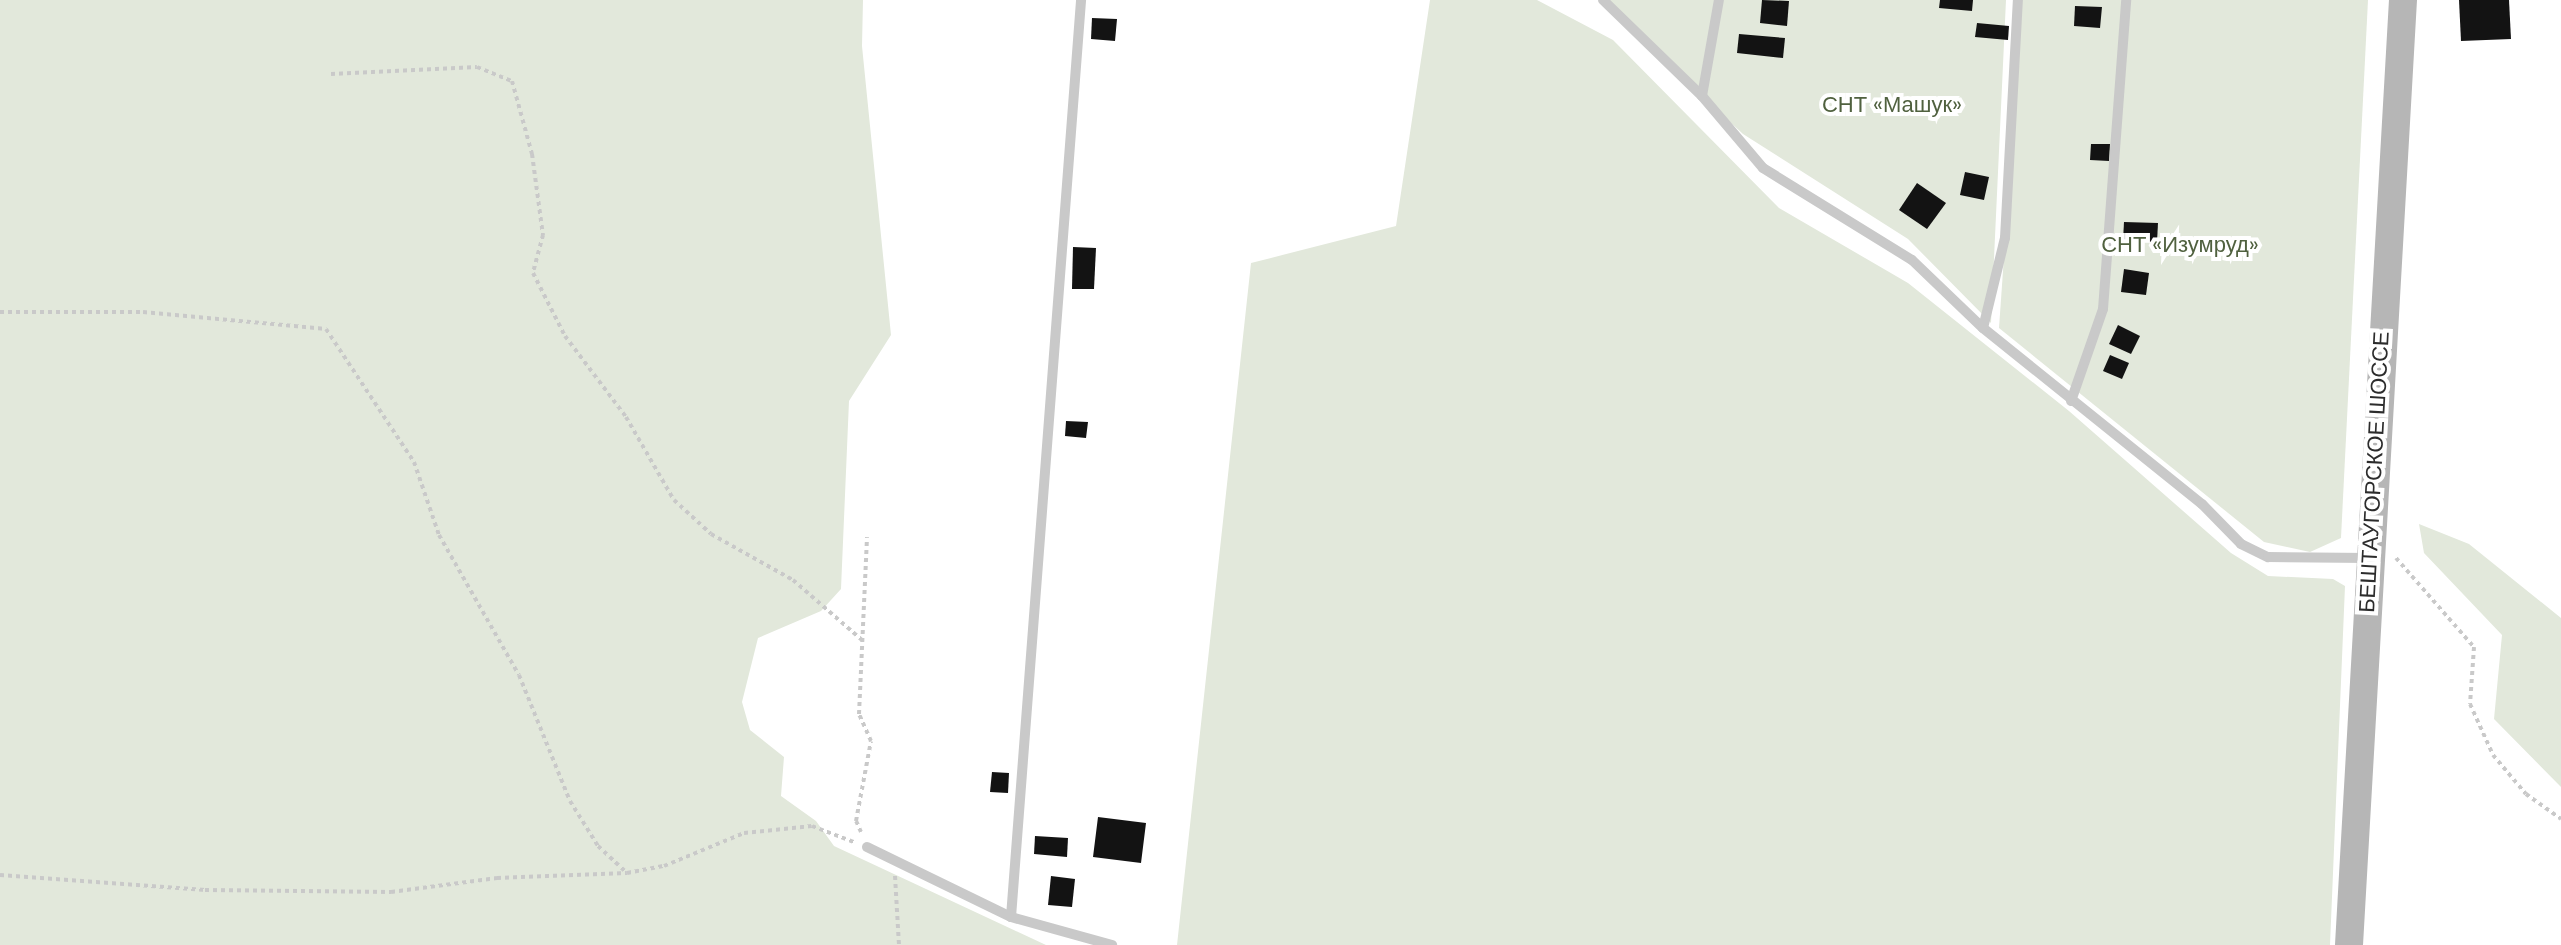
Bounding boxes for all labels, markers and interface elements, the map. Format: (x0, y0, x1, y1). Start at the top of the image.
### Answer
park label: СНТ «Машук» (1822, 92, 1962, 118)
park label: СНТ «Изумруд» (2101, 232, 2259, 258)
street label: БЕШТАУГОРСКОЕ ШОССЕ (2353, 331, 2395, 613)

